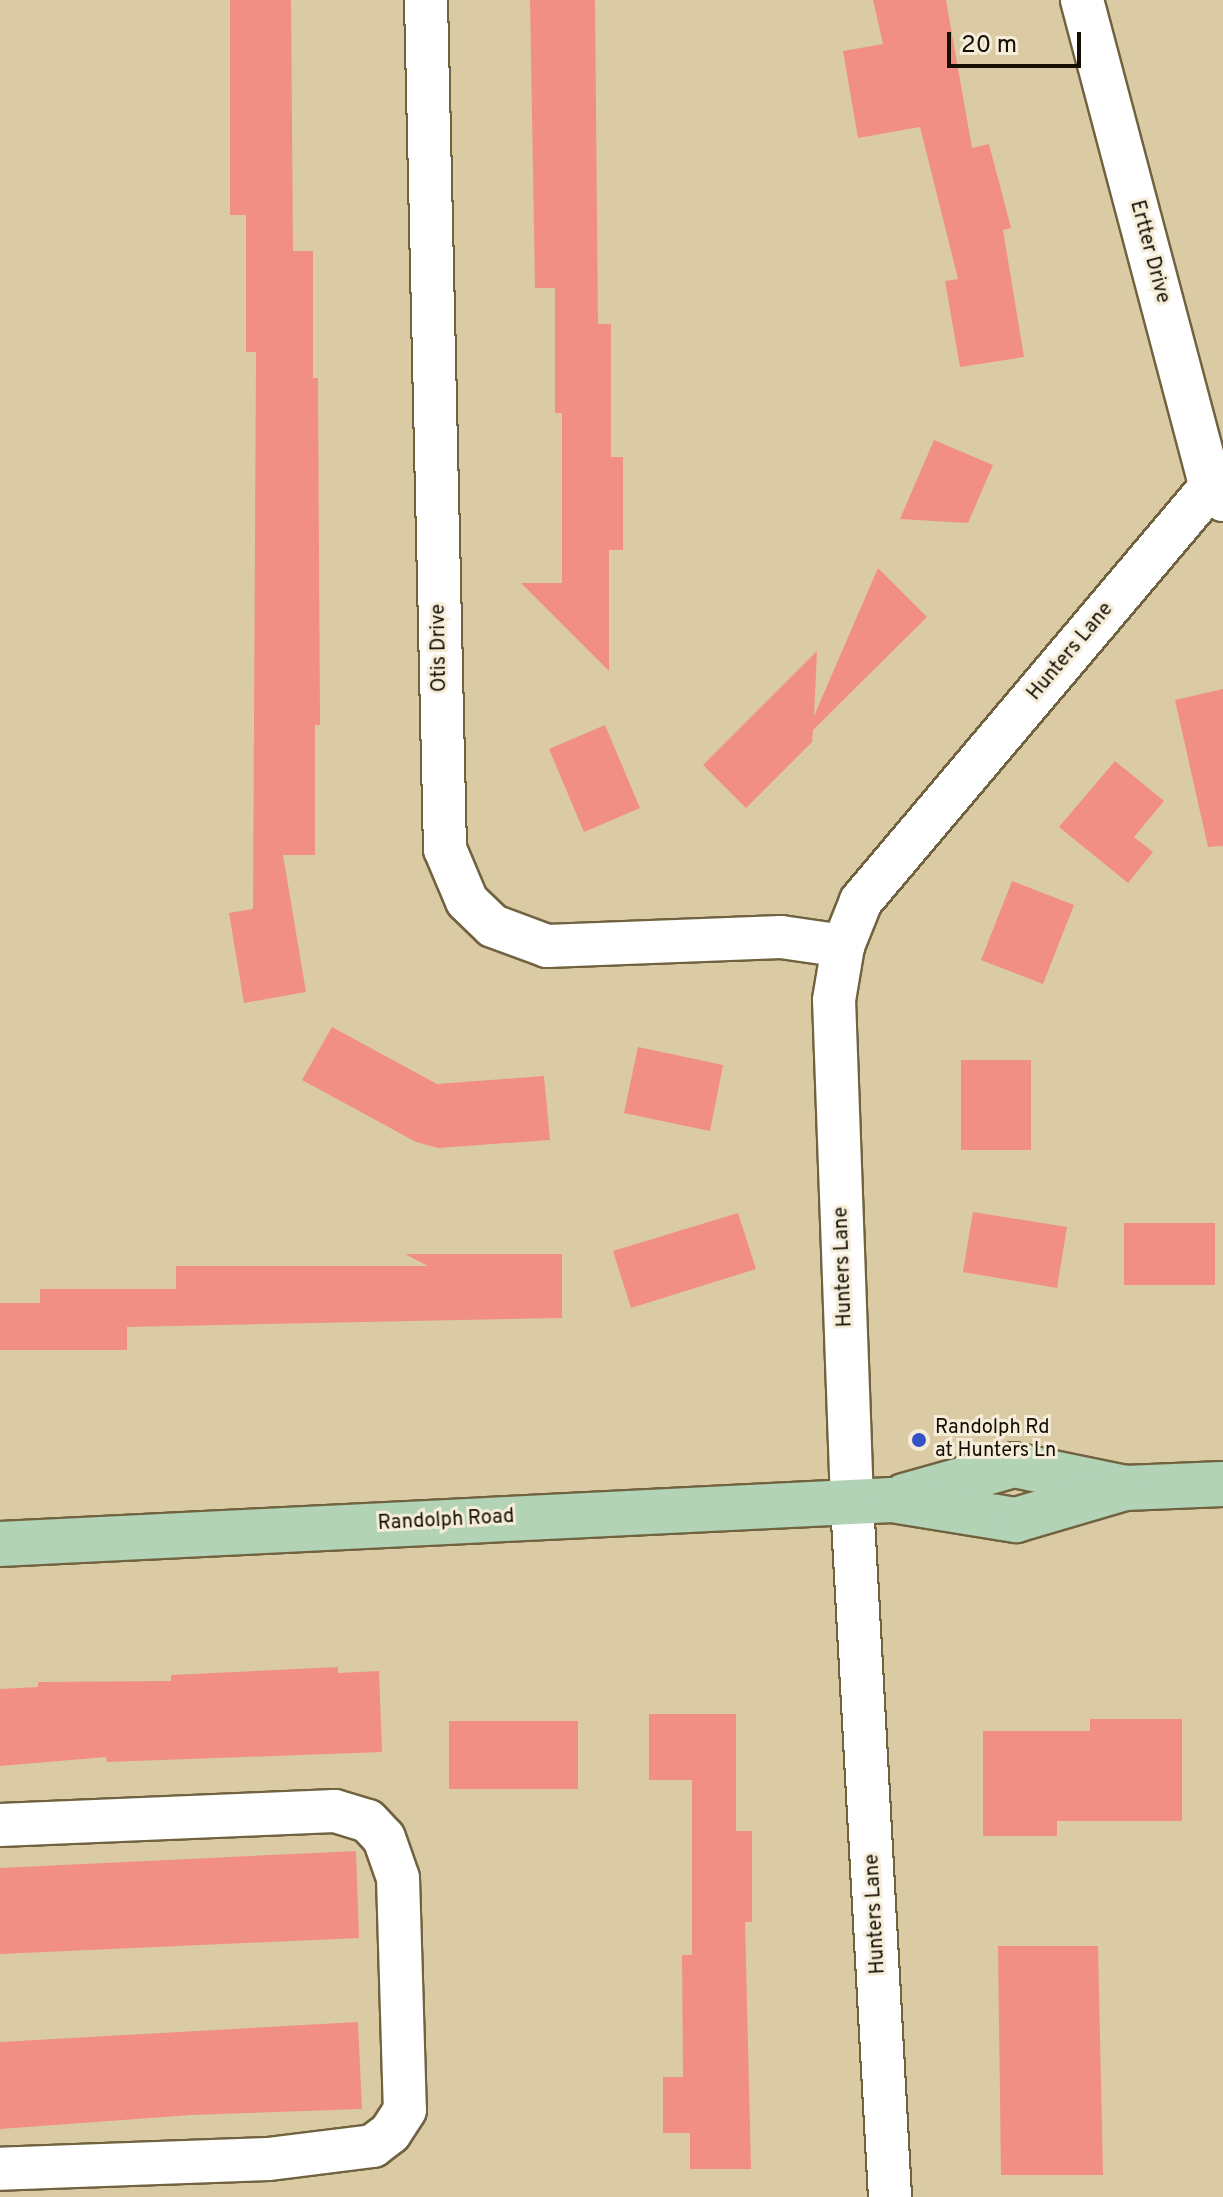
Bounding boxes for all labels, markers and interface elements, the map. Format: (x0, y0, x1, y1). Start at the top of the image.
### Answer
scale bar (951, 16, 1085, 66)
text: 20 m (961, 31, 1017, 61)
street label: Ertter Drive (1124, 198, 1174, 306)
street label: Hunters Lane (1023, 598, 1119, 706)
street label: Otis Drive (427, 604, 453, 692)
street label: Hunters Lane (830, 1206, 858, 1328)
place label: Randolph Rd at Hunters Ln (935, 1416, 1056, 1463)
marker: Randolph Rd at Hunters Ln (910, 1431, 928, 1449)
street label: Randolph Road (377, 1505, 515, 1537)
street label: Hunters Lane (861, 1853, 891, 1975)

